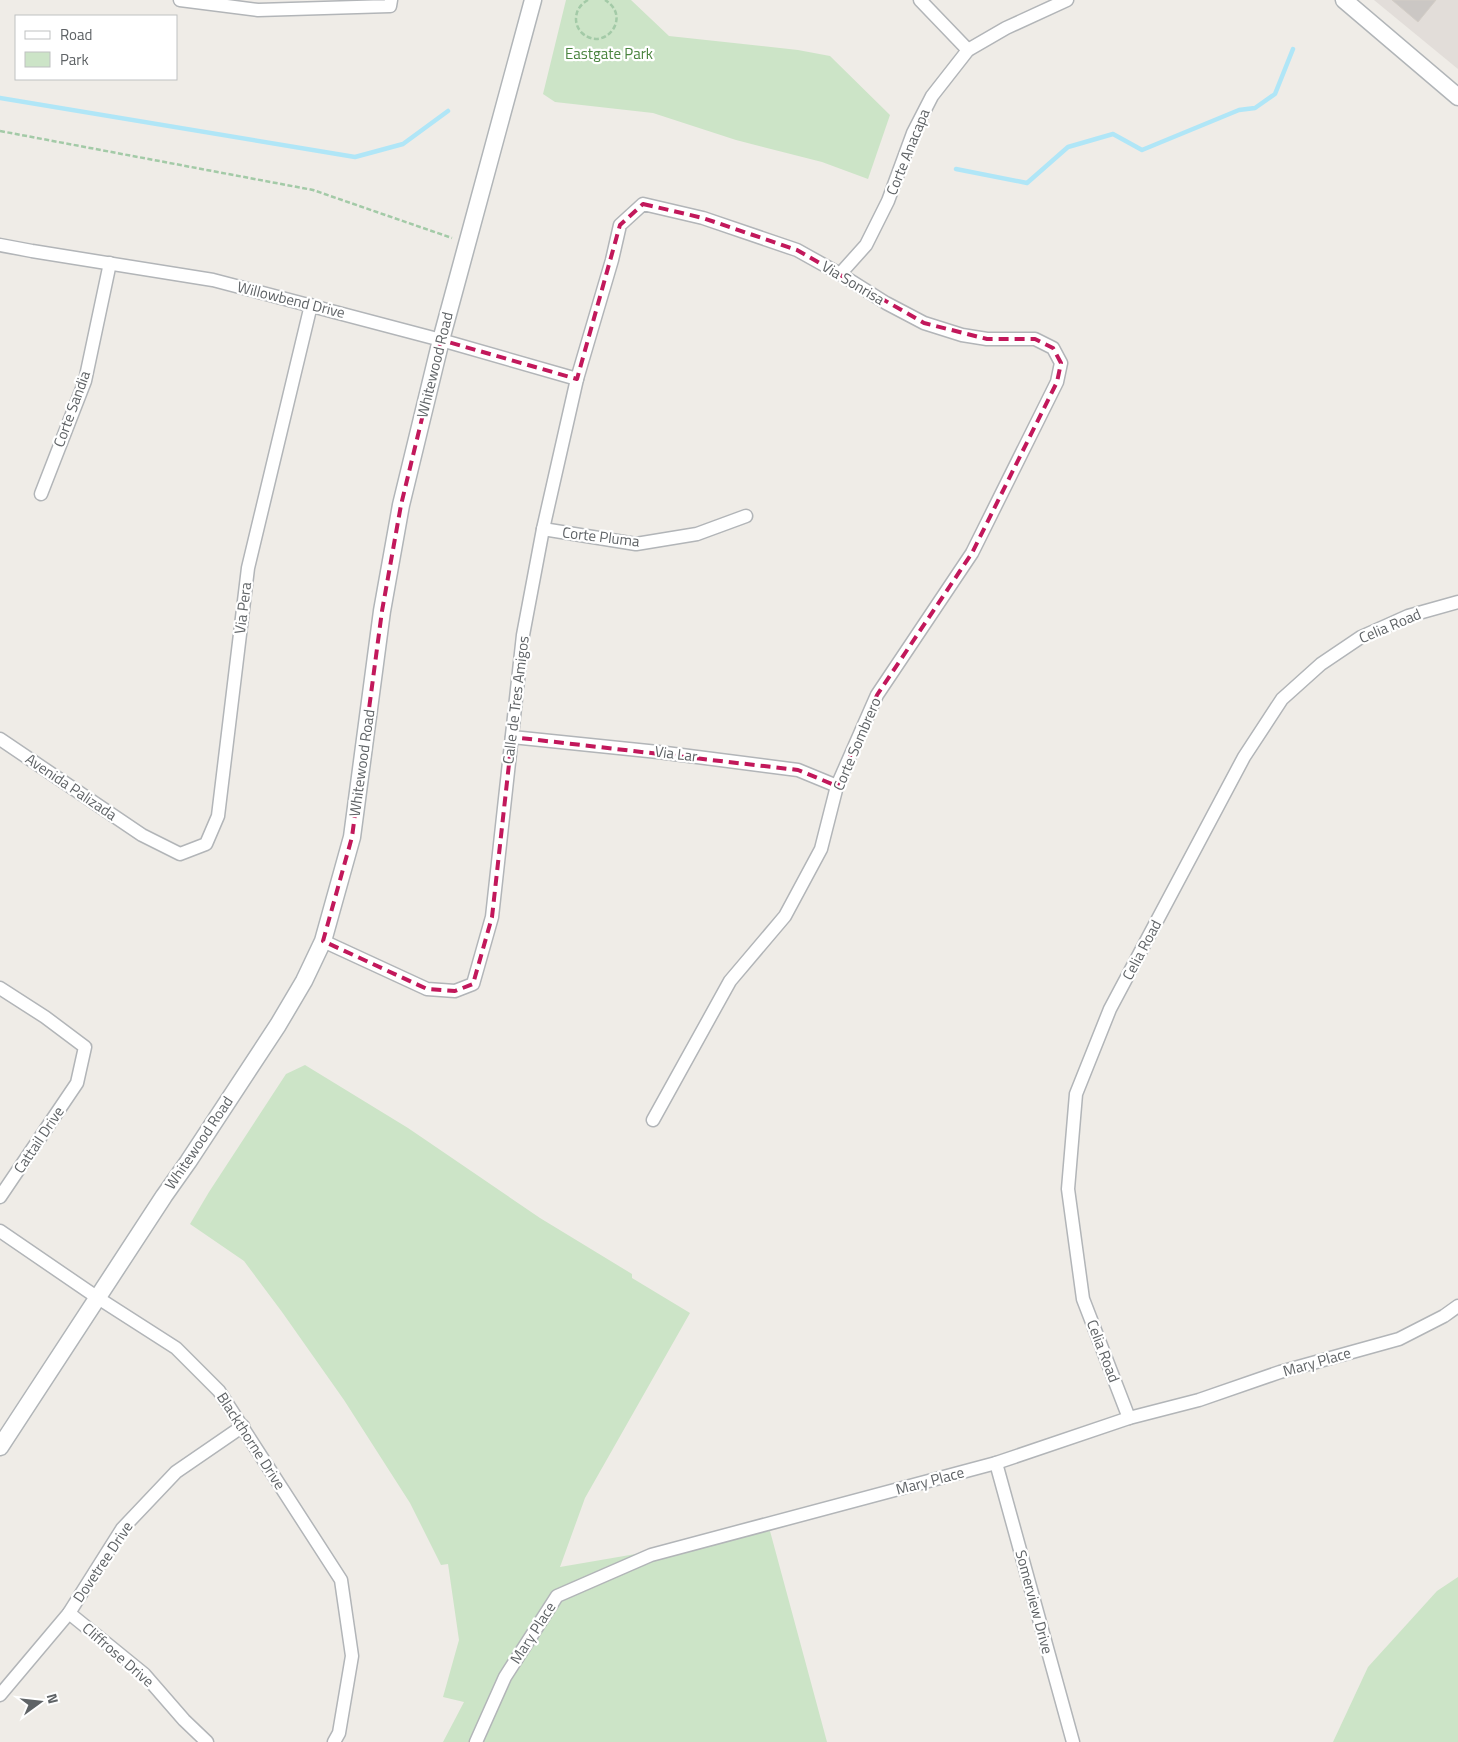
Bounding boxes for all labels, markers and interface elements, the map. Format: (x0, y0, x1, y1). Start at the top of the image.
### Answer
legend (15, 15, 178, 80)
text: Road (60, 23, 92, 46)
park label: Eastgate Park (565, 42, 653, 65)
text: Park (60, 48, 89, 71)
street label: Corte Anacapa (880, 105, 935, 198)
street label: Via Sonrisa (817, 255, 890, 311)
street label: Willowbend Drive (235, 275, 347, 324)
street label: Whitewood Road (410, 310, 459, 420)
street label: Corte Sandia (47, 367, 96, 450)
street label: Corte Pluma (561, 520, 641, 553)
street label: Via Pera (228, 580, 257, 635)
street label: Celia Road (1355, 602, 1425, 649)
street label: Calle de Tres Amigos (496, 634, 535, 765)
street label: Corte Sombrero (827, 694, 887, 794)
street label: Whitewood Road (343, 708, 380, 818)
street label: Via Lar (653, 739, 699, 768)
street label: Avenida Palizada (21, 747, 122, 826)
street label: Celia Road (1116, 915, 1167, 984)
street label: Whitewood Road (159, 1091, 238, 1194)
street label: Cattail Drive (8, 1102, 70, 1178)
street label: Celia Road (1081, 1316, 1126, 1386)
street label: Mary Place (1280, 1341, 1354, 1382)
street label: Blackthorne Drive (211, 1387, 292, 1494)
street label: Mary Place (893, 1460, 967, 1501)
street label: Dovetree Drive (67, 1516, 138, 1607)
street label: Somerview Drive (1010, 1547, 1059, 1656)
street label: Mary Place (504, 1597, 561, 1668)
street label: Cliffrose Drive (77, 1617, 159, 1692)
north arrow (15, 1677, 65, 1727)
text: N (42, 1691, 64, 1706)

